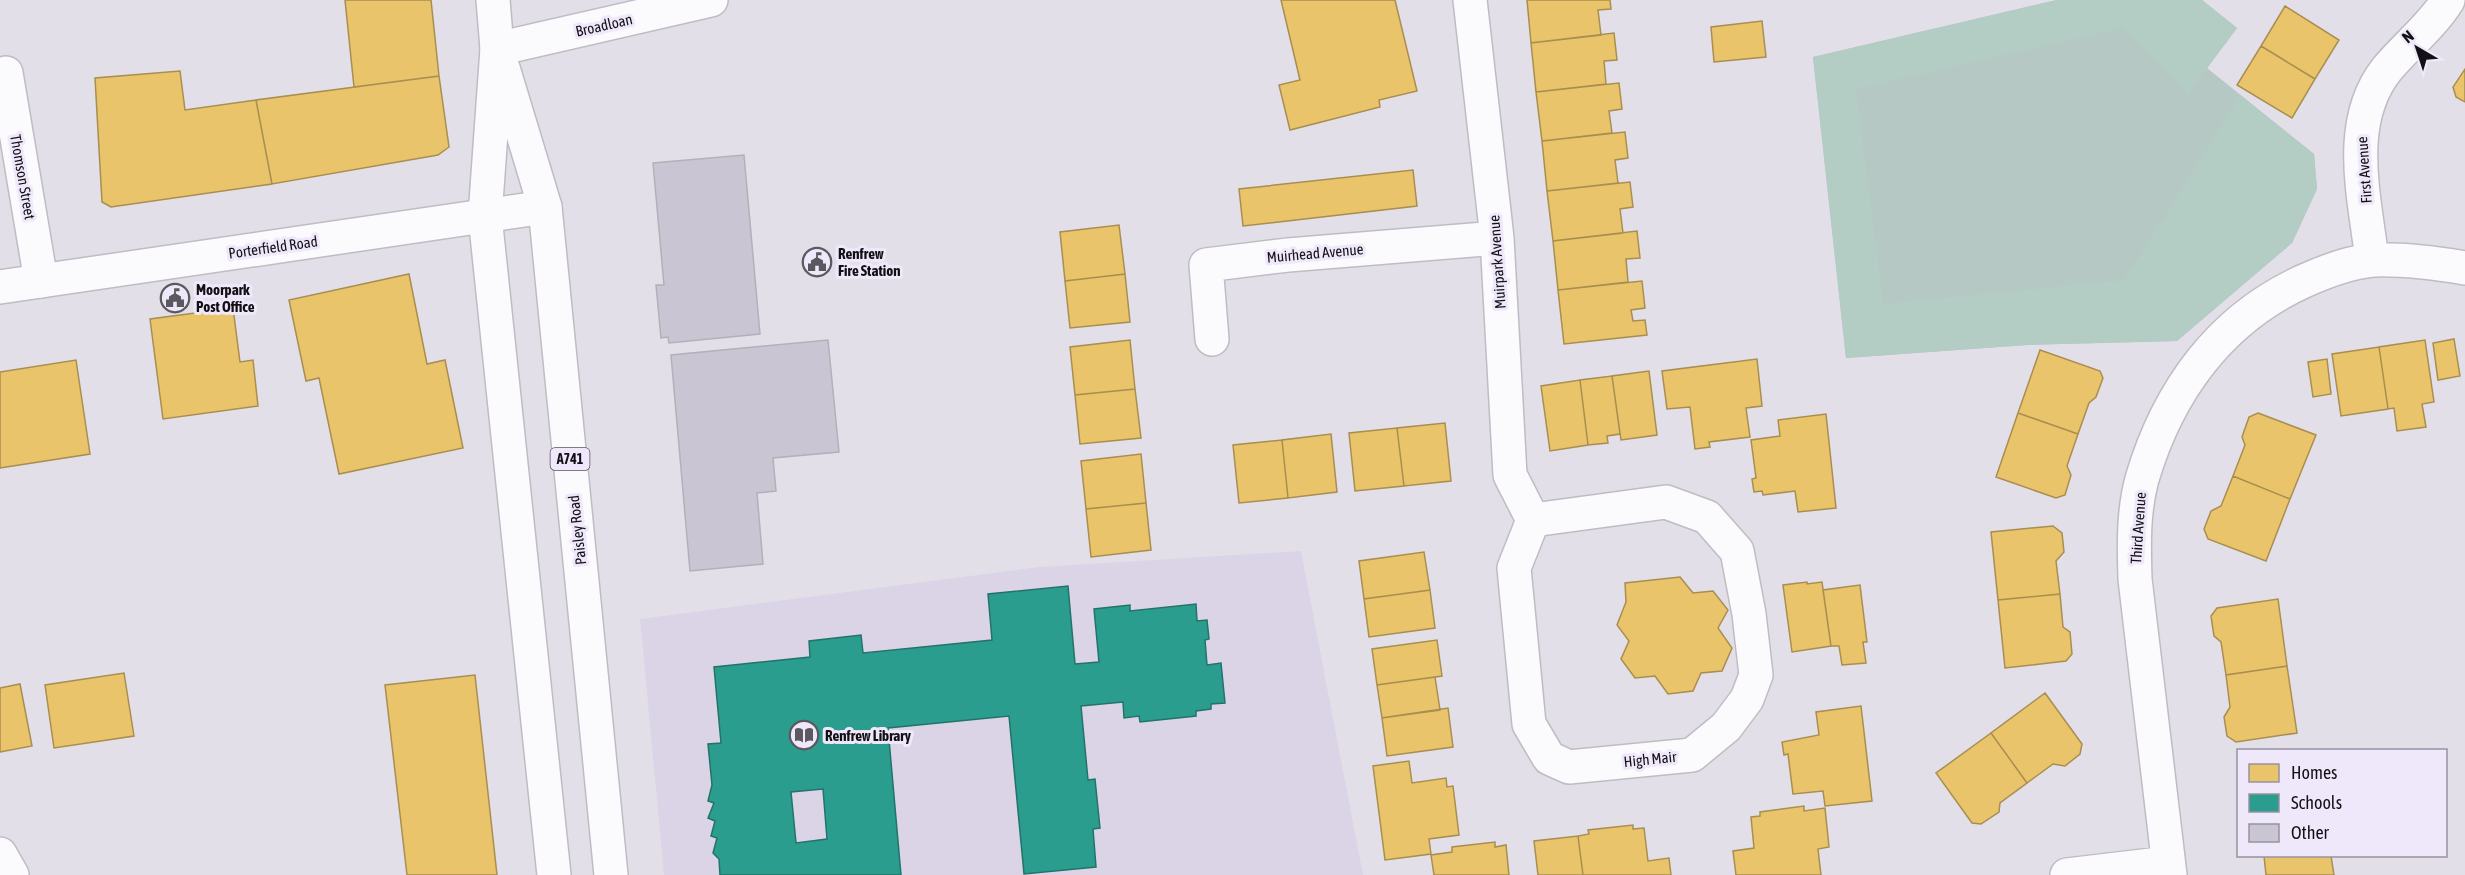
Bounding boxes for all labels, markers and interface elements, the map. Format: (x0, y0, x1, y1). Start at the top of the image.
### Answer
street label: Broadloan (574, 10, 634, 40)
north arrow (2387, 18, 2447, 78)
text: N (2398, 26, 2417, 46)
street label: Thomson Street (7, 133, 39, 221)
street label: First Avenue (2353, 136, 2375, 204)
street label: Muirpark Avenue (1485, 214, 1509, 309)
street label: Porterfield Road (227, 232, 319, 262)
street label: Muirhead Avenue (1266, 240, 1364, 266)
place label: Renfrew Fire Station (838, 245, 900, 279)
public building icon: Renfrew Fire Station (801, 246, 833, 278)
place label: Moorpark Post Office (196, 281, 255, 315)
public building icon: Moorpark Post Office (159, 282, 191, 314)
road number: A741 (550, 448, 590, 470)
street label: Third Avenue (2127, 491, 2149, 565)
street label: Paisley Road (565, 494, 589, 566)
library icon: Renfrew Library (788, 719, 820, 751)
place label: Renfrew Library (825, 727, 912, 744)
street label: High Mair (1623, 748, 1678, 770)
legend (2237, 749, 2447, 857)
text: Homes (2291, 762, 2337, 783)
text: Schools (2291, 792, 2342, 813)
text: Other (2291, 822, 2330, 843)

